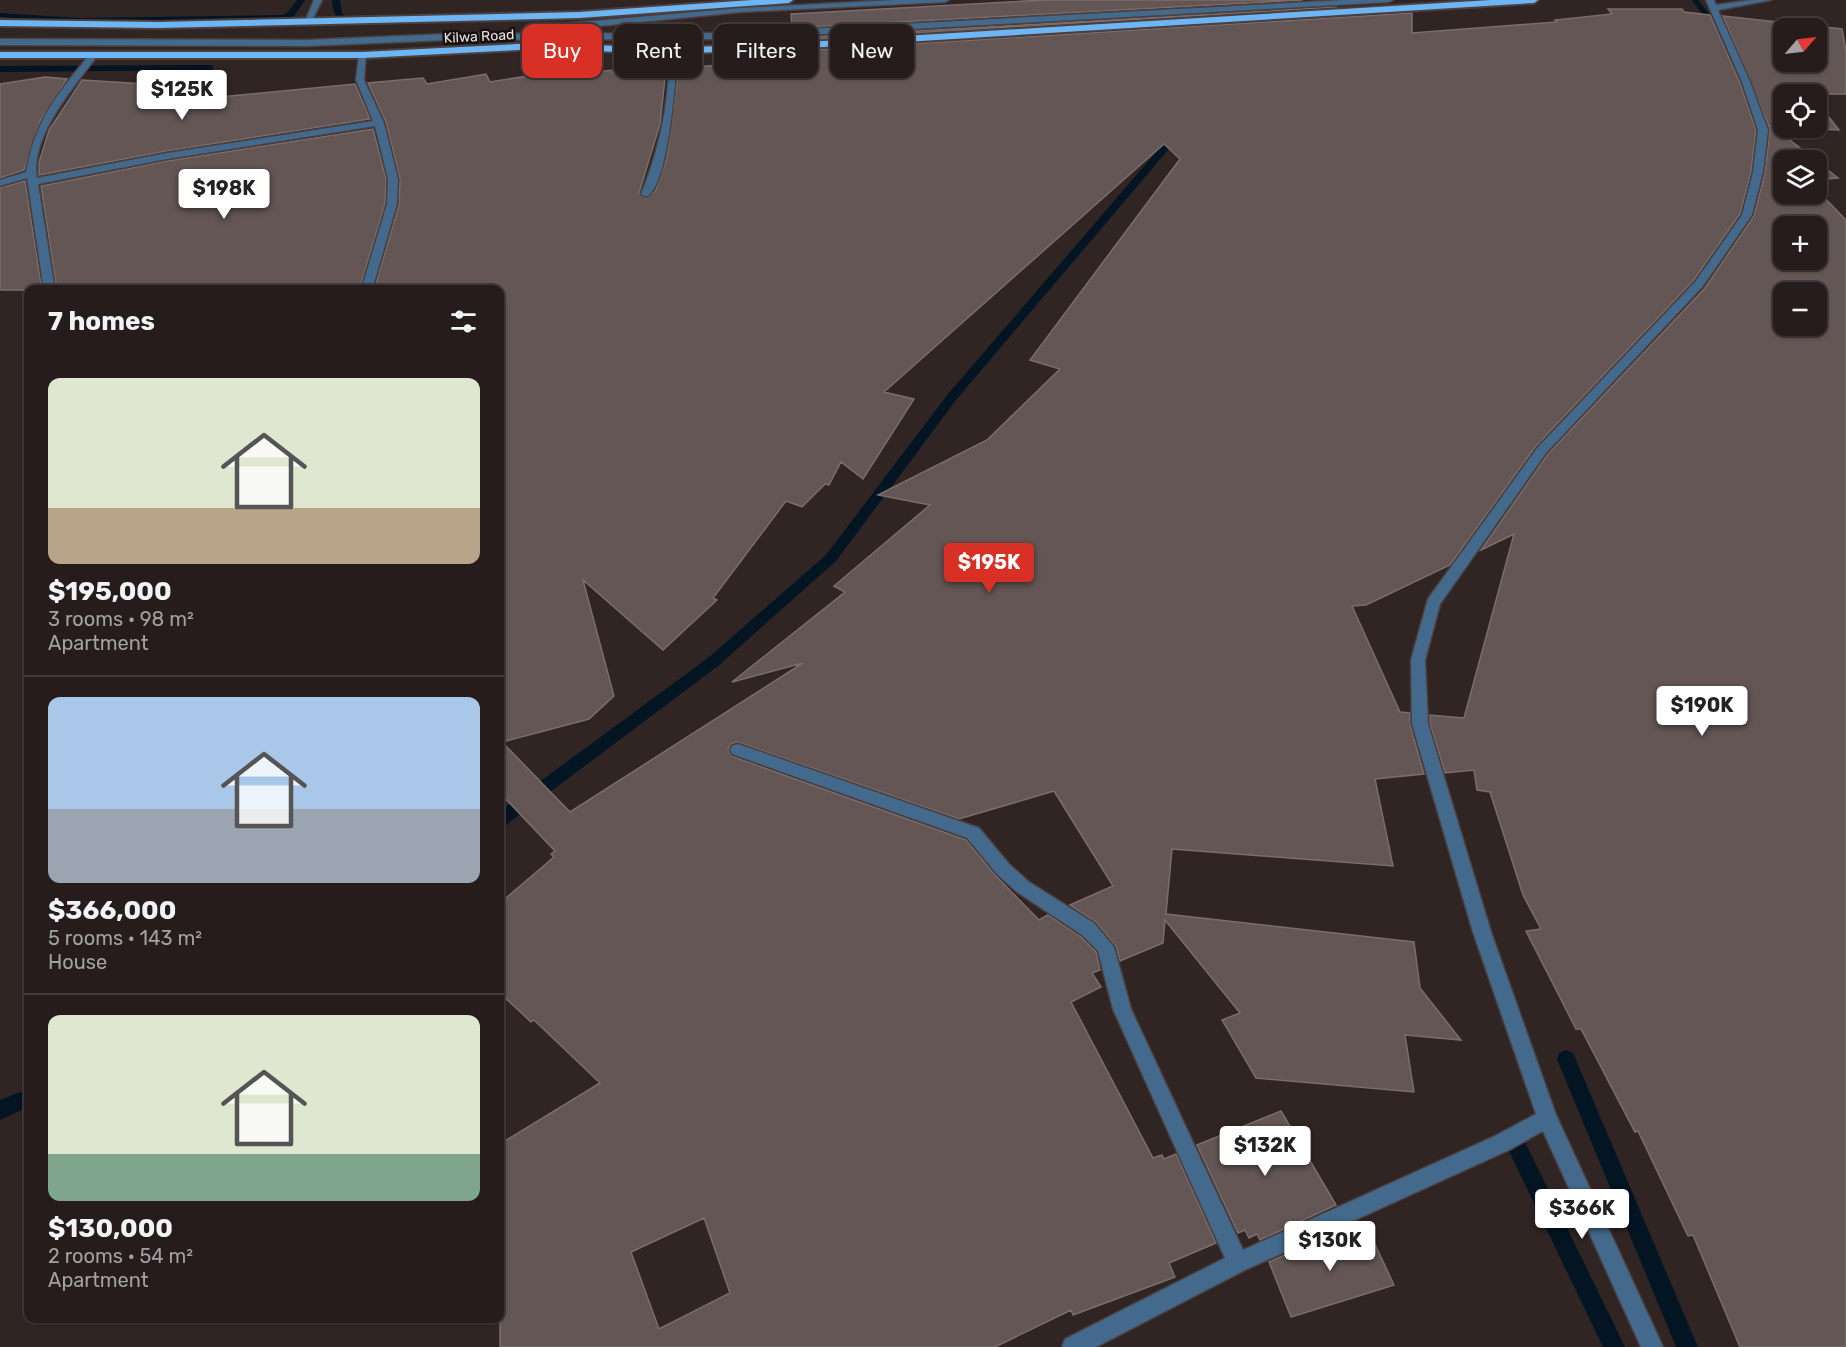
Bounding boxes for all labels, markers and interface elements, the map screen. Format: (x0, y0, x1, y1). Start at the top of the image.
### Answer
north arrow (1773, 18, 1827, 72)
map controls (1773, 18, 1827, 336)
chip: Buy (522, 24, 602, 78)
chip: Rent (614, 24, 702, 78)
chip: Filters (714, 24, 818, 78)
chip: New (830, 24, 914, 78)
street label: Kilwa Road (443, 26, 515, 47)
pin: $125K (140, 70, 224, 121)
text: $125K (151, 77, 213, 101)
button: locate (1773, 84, 1827, 138)
button: layers (1773, 150, 1827, 204)
pin: $198K (182, 169, 266, 220)
text: $198K (193, 176, 255, 200)
button: + (1773, 216, 1827, 270)
button: − (1773, 282, 1827, 336)
icon: filters (447, 305, 480, 338)
text: 7 homes (48, 306, 155, 337)
icon: home (210, 417, 318, 525)
pin: $195K (947, 543, 1031, 594)
text: $195K (958, 550, 1020, 574)
text: $195,000 (48, 576, 172, 607)
text: 3 rooms · 98 m² (48, 607, 194, 631)
text: Apartment (48, 631, 149, 655)
pin: $190K (1660, 686, 1744, 737)
text: $190K (1671, 693, 1733, 717)
icon: home (210, 736, 318, 844)
text: $366,000 (48, 895, 176, 926)
text: 5 rooms · 143 m² (48, 926, 202, 950)
text: House (48, 950, 107, 974)
icon: home (210, 1054, 318, 1162)
pin: $132K (1223, 1126, 1307, 1177)
text: $132K (1234, 1133, 1296, 1157)
pin: $366K (1540, 1189, 1624, 1240)
text: $366K (1549, 1196, 1615, 1220)
text: $130,000 (48, 1213, 173, 1244)
pin: $130K (1288, 1221, 1372, 1272)
text: $130K (1298, 1228, 1362, 1252)
text: 2 rooms · 54 m² (48, 1244, 193, 1268)
text: Apartment (48, 1268, 149, 1292)

